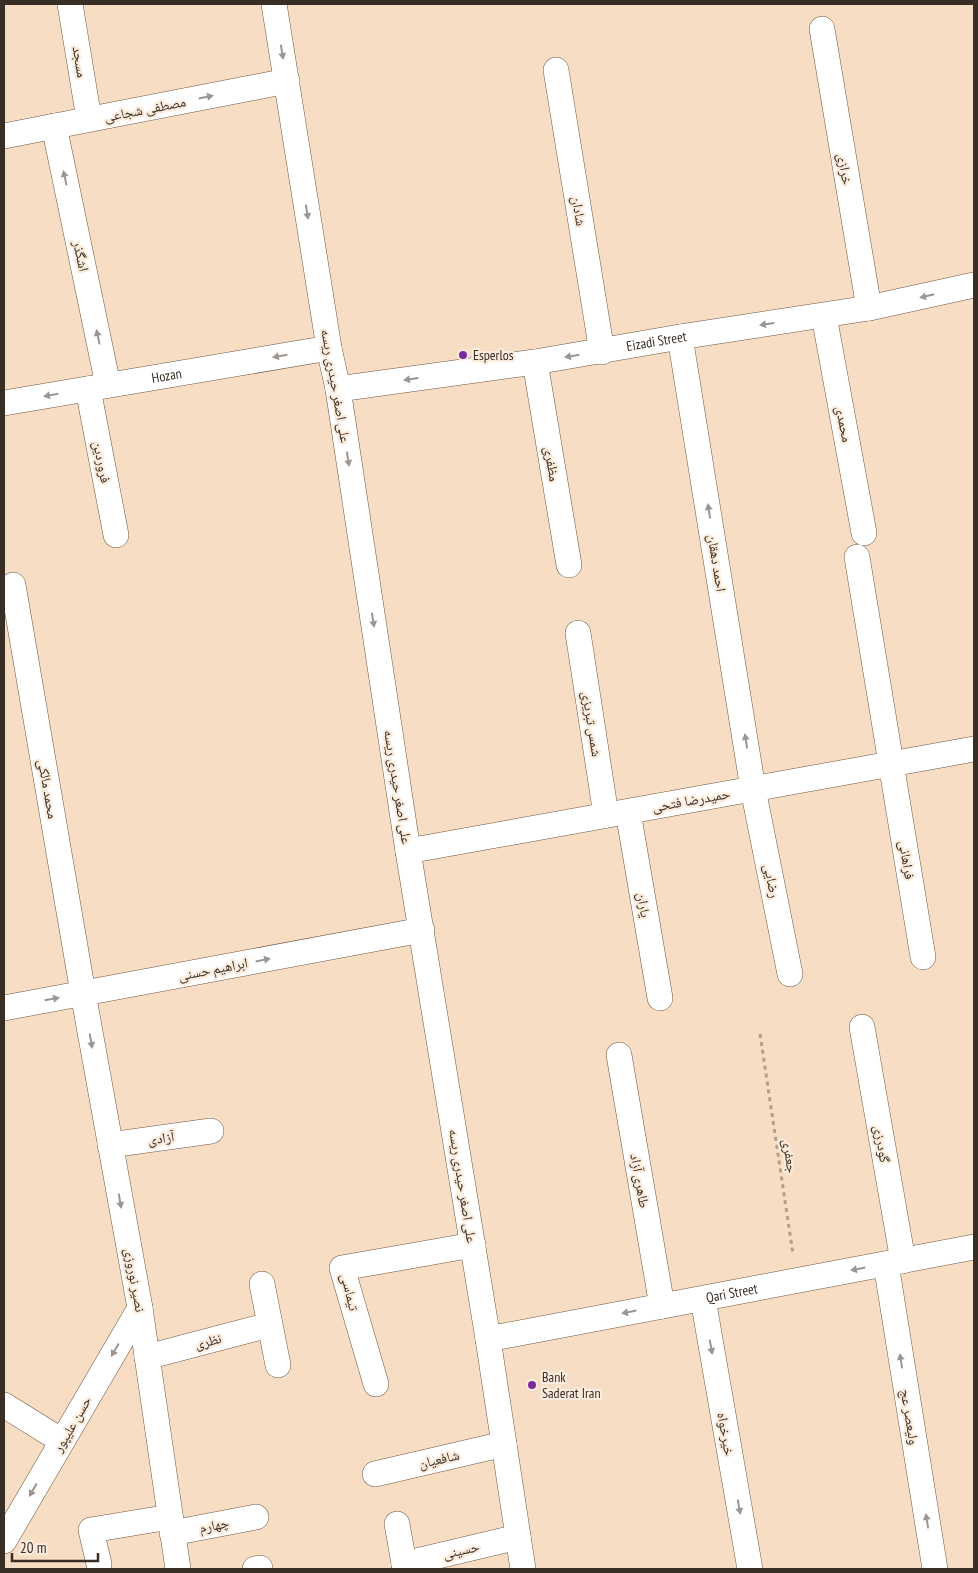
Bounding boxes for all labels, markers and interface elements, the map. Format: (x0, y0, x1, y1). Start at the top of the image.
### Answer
one-way arrow (278, 44, 286, 60)
street label: مسجد (69, 45, 91, 79)
street label: مصطفی شجاعی (103, 92, 187, 126)
one-way arrow (199, 92, 215, 100)
street label: خرازی (833, 152, 857, 186)
one-way arrow (61, 171, 69, 186)
street label: شادان (568, 195, 590, 227)
one-way arrow (304, 205, 312, 221)
street label: اشگذر (69, 238, 93, 273)
one-way arrow (918, 292, 934, 300)
one-way arrow (758, 320, 774, 328)
street label: Eizadi Street (625, 327, 688, 355)
street label: علی اصغر حیدری ریسه (317, 328, 355, 444)
one-way arrow (94, 330, 102, 345)
place label: Esperlos (473, 346, 514, 364)
marker: Esperlos (457, 349, 469, 361)
one-way arrow (272, 352, 288, 360)
one-way arrow (564, 353, 580, 361)
street label: Hozan (150, 364, 183, 387)
one-way arrow (403, 375, 419, 383)
one-way arrow (43, 391, 59, 399)
street label: محمدی (832, 404, 856, 444)
street label: فروردین (89, 440, 115, 485)
street label: مظفری (540, 445, 564, 483)
one-way arrow (344, 451, 352, 467)
one-way arrow (704, 503, 712, 519)
street label: احمد دهقان (704, 533, 730, 593)
one-way arrow (369, 612, 377, 628)
street label: شمس تبریزی (578, 690, 606, 758)
street label: علی اصغر حیدری ریسه (380, 729, 416, 845)
one-way arrow (741, 732, 749, 748)
street label: محمد مالکی (34, 758, 62, 820)
street label: حمیدرضا فتحی (650, 784, 732, 816)
street label: فراهانی (895, 839, 919, 881)
street label: رضایی (760, 862, 784, 900)
street label: یاران (633, 891, 655, 919)
street label: ابراهیم حسنی (177, 953, 250, 986)
one-way arrow (255, 955, 271, 963)
one-way arrow (44, 995, 59, 1003)
one-way arrow (88, 1034, 96, 1050)
street label: گودرزی (870, 1124, 894, 1164)
street label: آزادی (147, 1127, 176, 1149)
street label: علی اصغر حیدری ریسه (445, 1128, 481, 1244)
street label: جعفری (779, 1138, 801, 1174)
street label: طاهری آزاد (626, 1152, 654, 1210)
one-way arrow (117, 1193, 125, 1209)
street label: نصیر نوروزی (121, 1247, 150, 1314)
one-way arrow (849, 1266, 865, 1274)
street label: تیماسی (337, 1271, 363, 1313)
street label: Qari Street (704, 1279, 759, 1307)
one-way arrow (621, 1309, 637, 1317)
street label: نظری (193, 1329, 223, 1353)
one-way arrow (708, 1339, 716, 1355)
one-way arrow (111, 1343, 120, 1356)
one-way arrow (897, 1352, 905, 1368)
place label: Bank Saderat Iran (542, 1368, 601, 1402)
marker: Bank Saderat Iran (526, 1379, 538, 1391)
street label: ولیعصر عج (896, 1388, 923, 1446)
street label: حسن علیپور (48, 1393, 95, 1456)
street label: خیرخواه (713, 1411, 739, 1457)
street label: شافعیان (417, 1446, 461, 1472)
one-way arrow (29, 1484, 38, 1497)
one-way arrow (735, 1499, 743, 1515)
street label: چهارم (198, 1513, 231, 1538)
one-way arrow (923, 1513, 931, 1529)
scale bar (12, 1530, 99, 1562)
street label: حسینی (441, 1537, 481, 1563)
text: 20 m (20, 1538, 46, 1557)

